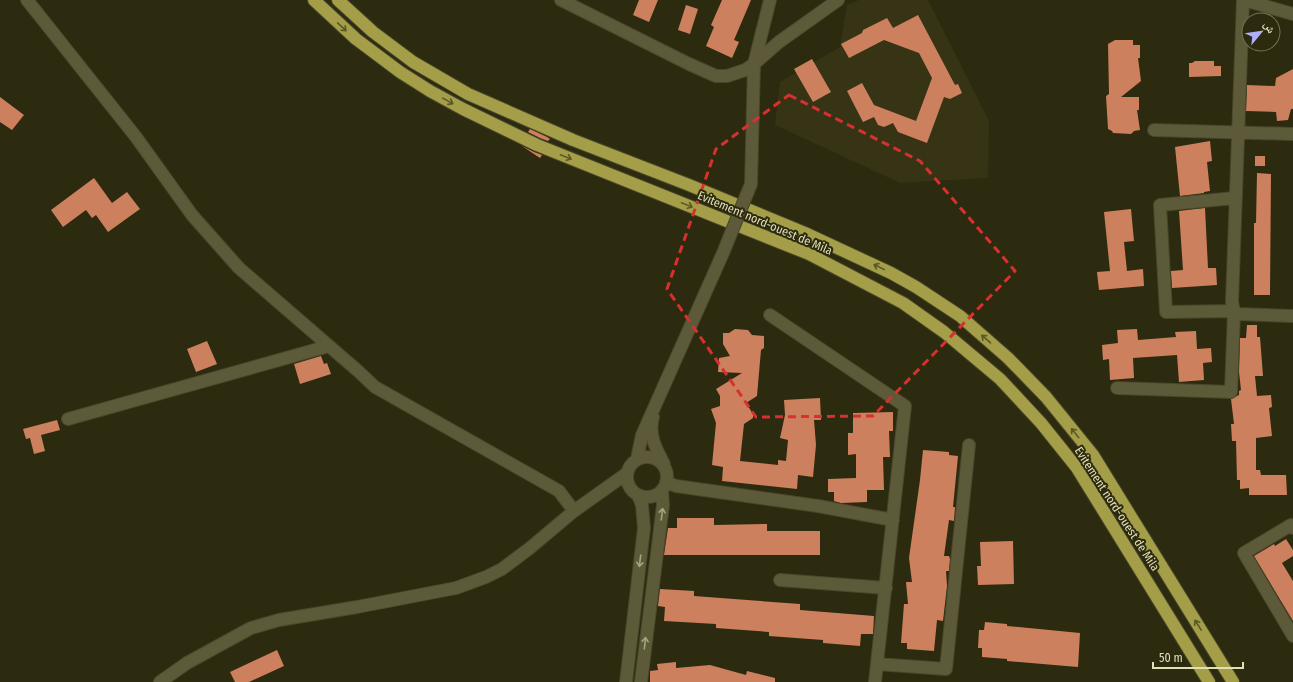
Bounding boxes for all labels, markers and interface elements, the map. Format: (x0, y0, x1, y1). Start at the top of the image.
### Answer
north arrow (1241, 12, 1281, 52)
text: ش (1260, 19, 1278, 36)
one-way arrow (337, 22, 348, 31)
one-way arrow (442, 98, 454, 106)
one-way arrow (559, 154, 571, 161)
street label: Evitement nord-ouest de Mila (695, 188, 835, 258)
one-way arrow (680, 202, 692, 210)
one-way arrow (873, 263, 885, 270)
one-way arrow (981, 334, 991, 343)
one-way arrow (1071, 428, 1080, 438)
street label: Evitement nord-ouest de Mila (1072, 444, 1162, 574)
one-way arrow (658, 508, 666, 521)
one-way arrow (636, 554, 644, 567)
one-way arrow (1194, 619, 1202, 631)
one-way arrow (642, 637, 649, 650)
scale bar (1153, 644, 1243, 670)
text: 50 m (1159, 651, 1183, 665)

